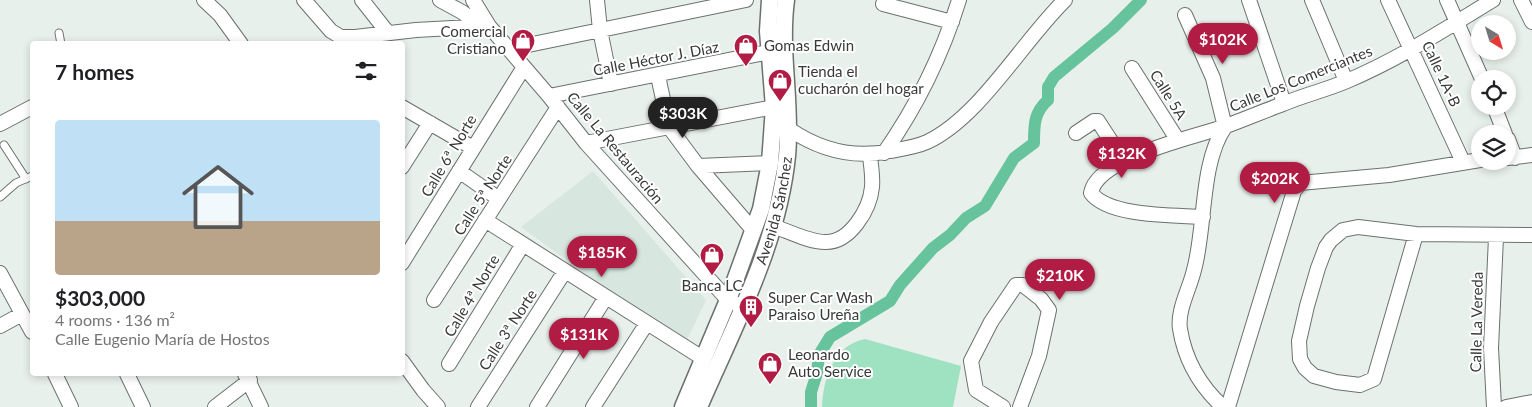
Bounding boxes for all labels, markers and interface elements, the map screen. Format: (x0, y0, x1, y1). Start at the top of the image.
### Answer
north arrow (1471, 15, 1516, 60)
map controls (1471, 15, 1516, 170)
place label: Comercial Cristiano (440, 22, 506, 57)
pin: $102K (1188, 22, 1258, 65)
shop icon: Comercial Cristiano (510, 28, 536, 62)
text: $102K (1199, 29, 1247, 48)
shop icon: Gomas Edwin (733, 33, 759, 67)
place label: Gomas Edwin (764, 36, 854, 54)
street label: Calle Héctor J. Díaz (591, 37, 720, 79)
street label: Calle 1A-B (1419, 38, 1465, 109)
street label: Calle Los Comerciantes (1227, 41, 1375, 115)
icon: filters (352, 57, 380, 85)
text: 7 homes (55, 59, 134, 84)
place label: Tienda el cucharón del hogar (798, 62, 924, 97)
street label: Calle 5A (1147, 66, 1192, 123)
shop icon: Tienda el cucharón del hogar (767, 68, 793, 102)
button: locate (1471, 70, 1516, 115)
street label: Calle La Restauración (564, 88, 668, 207)
pin: $303K (648, 96, 718, 139)
text: $303K (659, 103, 707, 122)
street label: Calle 6ª Norte (417, 111, 480, 200)
button: layers (1471, 125, 1516, 170)
pin: $132K (1087, 136, 1157, 179)
text: $132K (1098, 143, 1146, 162)
street label: Calle 5ª Norte (449, 151, 515, 238)
icon: home (173, 152, 263, 242)
street label: Avenida Sánchez (751, 155, 795, 267)
pin: $202K (1240, 162, 1310, 204)
text: $202K (1251, 168, 1299, 187)
pin: $185K (567, 236, 637, 278)
text: $185K (578, 242, 626, 261)
shop icon: Banca LC (699, 242, 725, 276)
street label: Calle 4ª Norte (440, 251, 503, 340)
pin: $210K (1025, 258, 1095, 301)
text: $210K (1036, 265, 1084, 284)
street label: Calle La Vereda (1466, 272, 1486, 372)
place label: Banca LC (681, 276, 743, 294)
text: $303,000 (55, 285, 145, 310)
street label: Calle 3ª Norte (474, 286, 540, 373)
place label: Super Car Wash Paraiso Ureña (768, 288, 873, 323)
building icon: Super Car Wash Paraiso Ureña (738, 294, 764, 328)
text: 4 rooms · 136 m² (55, 310, 175, 329)
pin: $131K (549, 318, 619, 360)
text: $131K (560, 324, 608, 343)
text: Calle Eugenio María de Hostos (55, 329, 270, 348)
place label: Leonardo Auto Service (788, 345, 872, 380)
shop icon: Leonardo Auto Service (757, 351, 783, 385)

